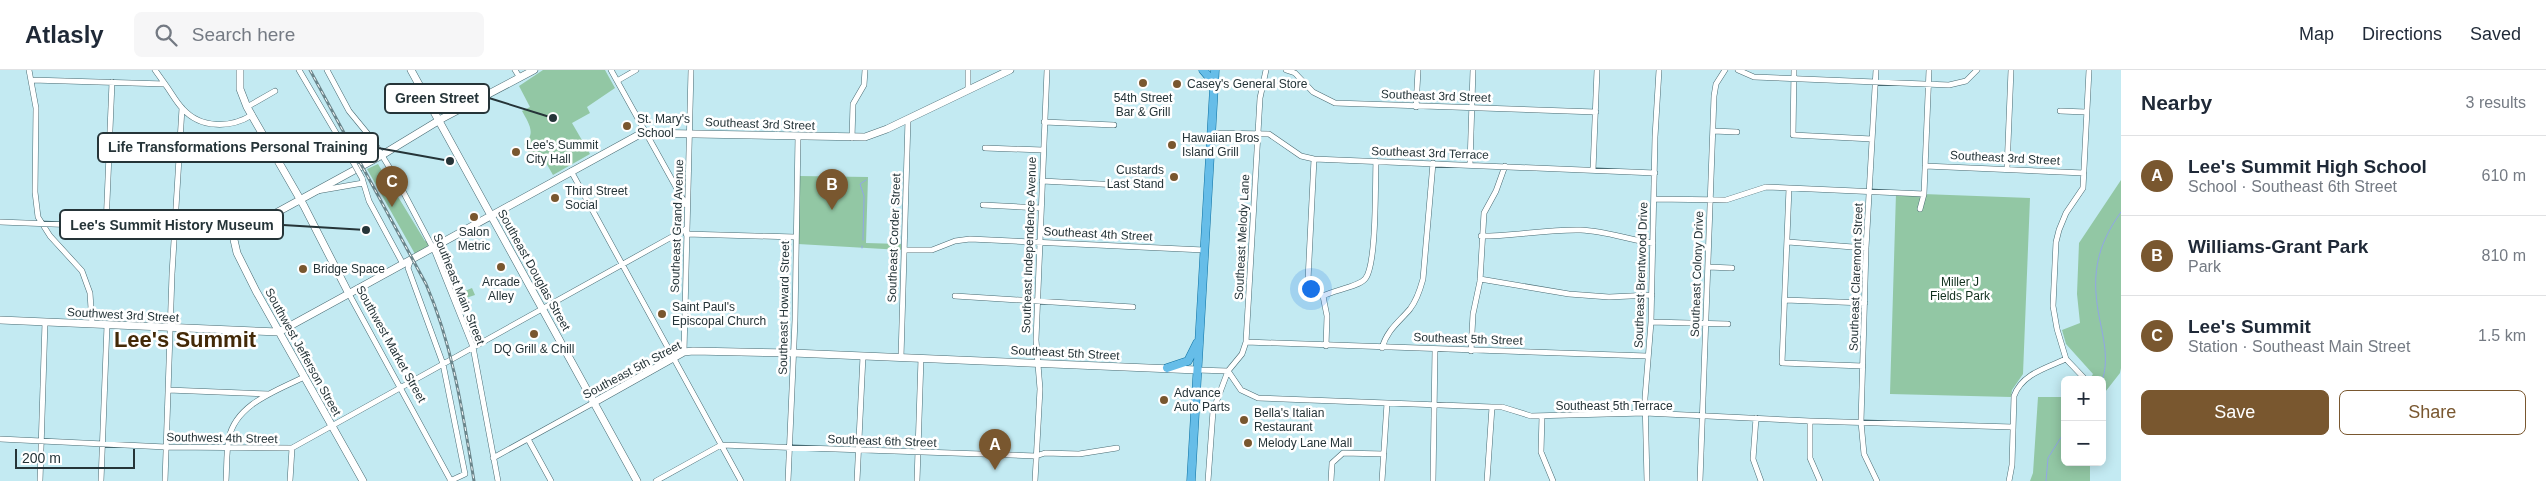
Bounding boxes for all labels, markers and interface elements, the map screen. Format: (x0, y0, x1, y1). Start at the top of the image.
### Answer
search box (134, 12, 484, 57)
text: Atlasly (25, 21, 104, 48)
icon: search (152, 21, 180, 49)
text: Search here (192, 24, 295, 45)
text: Map (2299, 24, 2334, 44)
text: Directions (2362, 24, 2442, 44)
text: Saved (2470, 24, 2521, 44)
marker: 54th Street Bar & Grill (1137, 77, 1149, 89)
place label: Casey's General Store (1187, 77, 1308, 91)
marker: Casey's General Store (1171, 78, 1183, 90)
callout: Green Street (385, 84, 489, 113)
street label: Southeast 3rd Street (1381, 87, 1492, 105)
text: Green Street (395, 90, 479, 106)
place label: 54th Street Bar & Grill (1114, 91, 1173, 119)
text: Nearby (2141, 91, 2212, 114)
text: 3 results (2466, 94, 2526, 111)
place label: St. Mary's School (637, 112, 690, 140)
street label: Southeast 3rd Street (705, 115, 816, 133)
marker: St. Mary's School (621, 120, 633, 132)
place label: Hawaiian Bros Island Grill (1182, 131, 1259, 159)
callout: Life Transformations Personal Training (98, 133, 378, 162)
place label: Lee's Summit City Hall (526, 138, 599, 166)
text: Life Transformations Personal Training (108, 139, 368, 155)
marker: Hawaiian Bros Island Grill (1166, 139, 1178, 151)
street label: Southeast 3rd Terrace (1371, 144, 1489, 162)
marker: Lee's Summit City Hall (510, 146, 522, 158)
street label: Southeast 3rd Street (1950, 148, 2061, 168)
street label: Southeast Independence Avenue (1019, 156, 1039, 333)
text: Lee's Summit High School (2188, 156, 2427, 177)
street label: Southeast Grand Avenue (668, 159, 686, 293)
place label: Custards Last Stand (1107, 163, 1164, 191)
pin: C (376, 166, 408, 207)
text: A (2151, 167, 2163, 184)
text: 610 m (2482, 167, 2526, 184)
pin: B (816, 169, 848, 210)
marker: Custards Last Stand (1168, 171, 1180, 183)
street label: Southeast Corder Street (885, 172, 903, 303)
street label: Southeast Melody Lane (1232, 173, 1252, 300)
text: School · Southeast 6th Street (2188, 178, 2397, 195)
place label: Third Street Social (565, 184, 628, 212)
marker: Third Street Social (549, 192, 561, 204)
street label: Southeast Brentwood Drive (1631, 201, 1651, 348)
street label: Southeast Claremont Street (1846, 202, 1866, 351)
street label: Southeast Douglas Street (495, 207, 574, 334)
callout: Lee's Summit History Museum (60, 210, 283, 239)
street label: Southeast Colony Drive (1688, 210, 1706, 337)
marker: Salon Metric (468, 211, 480, 223)
text: Lee's Summit History Museum (70, 217, 274, 233)
street label: Southeast 4th Street (1043, 224, 1154, 244)
place label: Salon Metric (458, 225, 490, 253)
street label: Southeast Main Street (430, 231, 488, 347)
text: Williams-Grant Park (2188, 236, 2368, 257)
street label: Southeast Howard Street (776, 240, 792, 375)
text: B (2151, 247, 2163, 264)
text: 810 m (2482, 247, 2526, 264)
text: Park (2188, 258, 2221, 275)
marker: Arcade Alley (495, 261, 507, 273)
place label: Bridge Space (313, 262, 385, 276)
marker: Bridge Space (297, 263, 309, 275)
place label: Arcade Alley (482, 275, 520, 303)
park label: Miller J Fields Park (1930, 275, 1991, 303)
your location (1298, 276, 1324, 302)
street label: Southwest Market Street (353, 283, 429, 405)
street label: Southwest Jefferson Street (262, 286, 344, 419)
place label: Saint Paul's Episcopal Church (672, 300, 766, 328)
street label: Southwest 3rd Street (67, 305, 180, 325)
marker: Saint Paul's Episcopal Church (656, 308, 668, 320)
text: Lee's Summit (2188, 316, 2311, 337)
district label: Lee's Summit (114, 327, 257, 352)
text: C (2151, 327, 2163, 344)
text: 1.5 km (2478, 327, 2526, 344)
marker: DQ Grill & Chill (528, 328, 540, 340)
street label: Southeast 5th Street (1413, 330, 1524, 348)
street label: Southeast 5th Street (580, 338, 684, 402)
text: Station · Southeast Main Street (2188, 338, 2410, 355)
place label: DQ Grill & Chill (494, 342, 574, 356)
street label: Southeast 5th Street (1010, 343, 1121, 363)
map controls (2061, 376, 2106, 466)
button: + (2061, 376, 2106, 421)
place label: Advance Auto Parts (1174, 386, 1230, 414)
button: Save (2141, 390, 2329, 435)
button: Share (2339, 390, 2526, 435)
marker: Advance Auto Parts (1158, 394, 1170, 406)
street label: Southeast 5th Terrace (1555, 399, 1673, 413)
place label: Bella's Italian Restaurant (1254, 406, 1324, 434)
marker: Bella's Italian Restaurant (1238, 414, 1250, 426)
button: − (2061, 421, 2106, 466)
pin: A (979, 429, 1011, 470)
street label: Southwest 4th Street (166, 430, 278, 446)
street label: Southeast 6th Street (827, 432, 938, 450)
place label: Melody Lane Mall (1258, 436, 1352, 450)
marker: Melody Lane Mall (1242, 437, 1254, 449)
scale bar (15, 446, 135, 469)
text: 200 m (22, 450, 61, 466)

